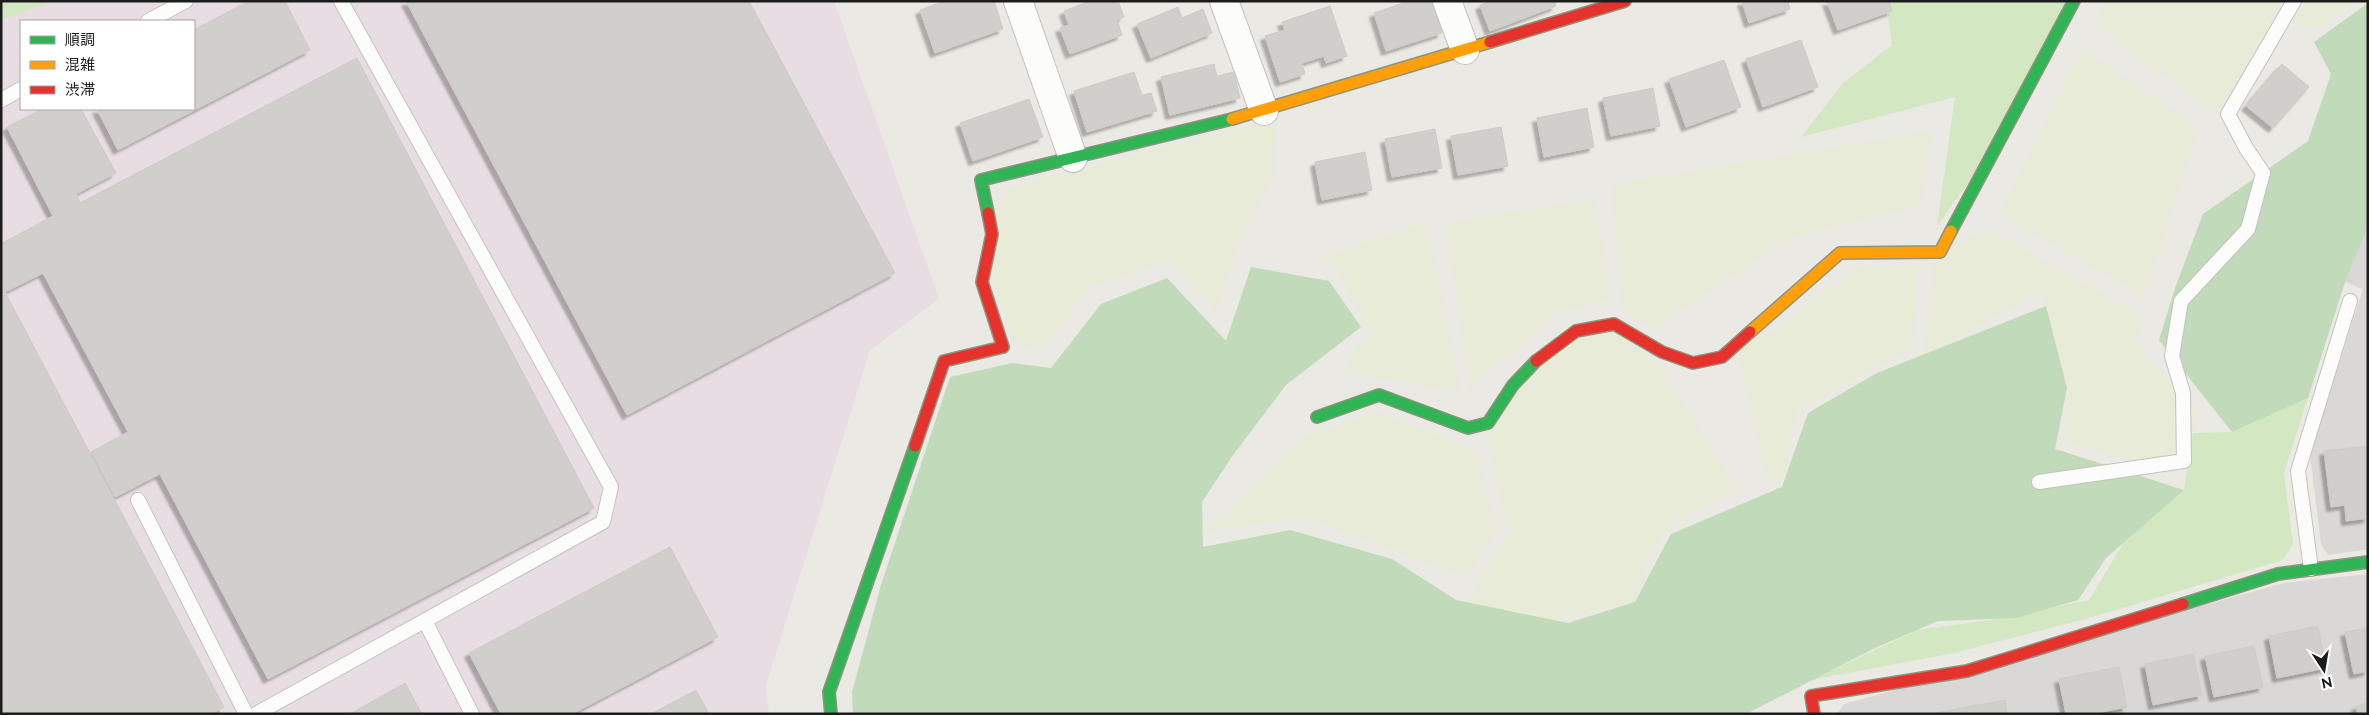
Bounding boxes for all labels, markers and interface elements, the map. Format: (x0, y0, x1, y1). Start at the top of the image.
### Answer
legend (20, 20, 195, 110)
text: 順調 (65, 31, 95, 49)
text: 混雑 (65, 56, 95, 74)
text: 渋滞 (65, 81, 95, 99)
north arrow (2299, 645, 2349, 695)
text: N (2320, 674, 2334, 692)

